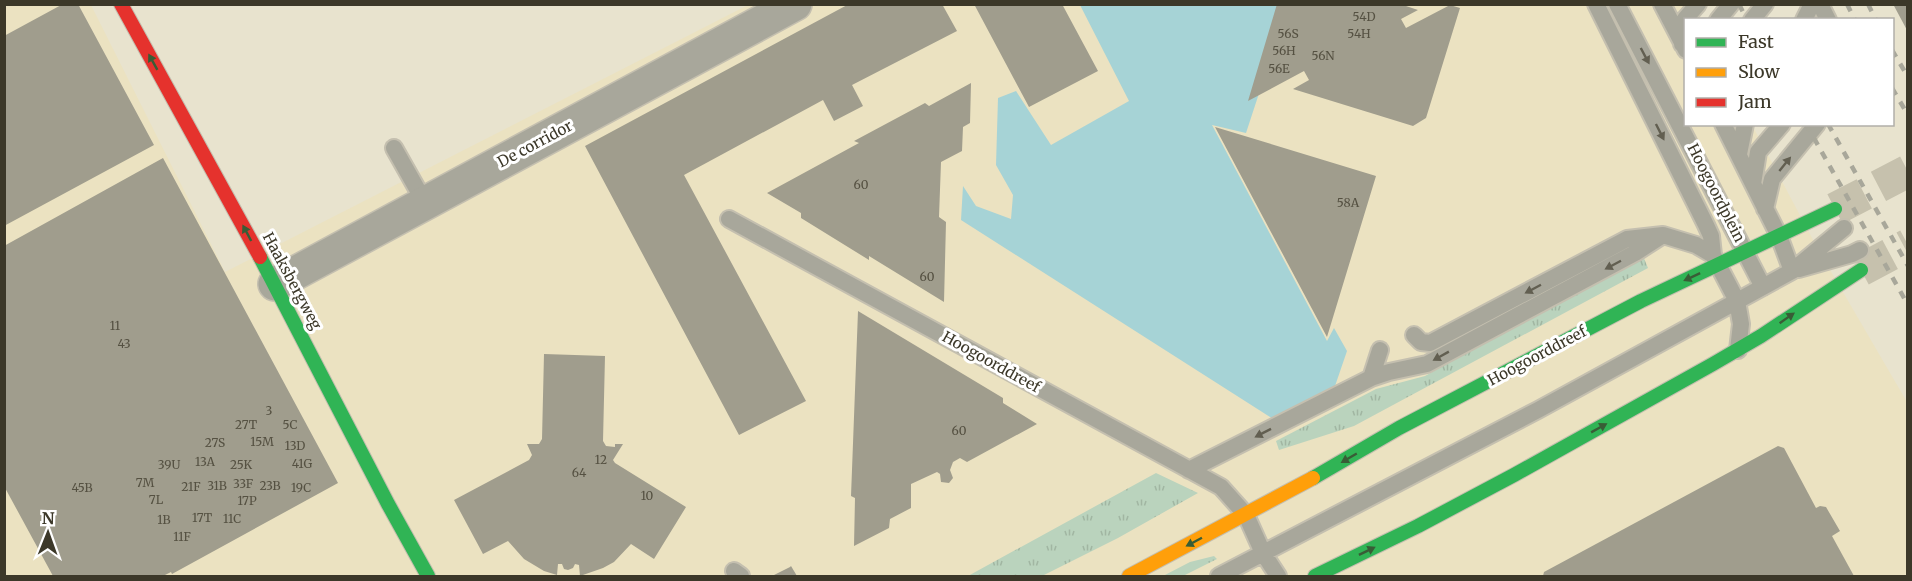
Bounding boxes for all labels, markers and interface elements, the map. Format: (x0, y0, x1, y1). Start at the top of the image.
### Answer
house number: 54D (1353, 9, 1375, 24)
legend (1684, 18, 1894, 126)
house number: 56S (1277, 26, 1299, 41)
house number: 54H (1347, 26, 1371, 41)
text: Fast (1738, 30, 1774, 53)
house number: 56H (1272, 43, 1296, 58)
house number: 56N (1311, 48, 1335, 63)
one-way arrow (1640, 48, 1649, 65)
one-way arrow (149, 53, 159, 70)
text: Slow (1738, 60, 1781, 83)
house number: 56E (1268, 61, 1290, 76)
text: Jam (1737, 90, 1772, 113)
street label: De corridor (494, 116, 576, 171)
one-way arrow (1655, 124, 1665, 141)
street label: Hoogoordplein (1683, 140, 1749, 245)
one-way arrow (1778, 156, 1791, 171)
house number: 60 (854, 177, 869, 192)
house number: 58A (1337, 195, 1360, 210)
one-way arrow (242, 224, 252, 241)
street label: Haaksbergweg (259, 229, 326, 333)
one-way arrow (1604, 260, 1621, 270)
house number: 60 (920, 269, 935, 284)
one-way arrow (1684, 272, 1701, 281)
one-way arrow (1525, 284, 1542, 294)
one-way arrow (1778, 313, 1795, 324)
house number: 11 (110, 318, 121, 333)
street label: Hoogoorddreef (1484, 321, 1590, 390)
street label: Hoogoorddreef (939, 327, 1045, 397)
house number: 43 (117, 336, 131, 351)
one-way arrow (1432, 351, 1449, 361)
house number: 3 (266, 403, 273, 418)
house number: 27T (235, 417, 258, 432)
house number: 5C (283, 417, 298, 432)
house number: 60 (952, 423, 967, 438)
one-way arrow (1590, 423, 1607, 433)
one-way arrow (1254, 428, 1271, 438)
house number: 15M (250, 434, 274, 449)
house number: 27S (205, 435, 225, 450)
house number: 13D (285, 438, 305, 453)
house number: 12 (595, 452, 607, 467)
one-way arrow (1340, 452, 1357, 462)
house number: 13A (195, 454, 216, 469)
house number: 41G (292, 456, 312, 471)
house number: 39U (158, 457, 180, 472)
house number: 25K (230, 457, 252, 472)
house number: 64 (572, 465, 587, 480)
house number: 7M (136, 475, 154, 490)
house number: 33F (233, 476, 254, 491)
house number: 31B (207, 478, 227, 493)
house number: 23B (259, 478, 281, 493)
house number: 21F (181, 479, 201, 494)
house number: 45B (71, 480, 93, 495)
house number: 19C (291, 480, 311, 495)
house number: 10 (641, 488, 654, 503)
house number: 7L (149, 492, 164, 507)
house number: 17P (237, 493, 257, 508)
north arrow (18, 503, 78, 563)
text: N (42, 508, 55, 528)
house number: 17T (192, 510, 213, 525)
house number: 11C (223, 511, 241, 526)
house number: 1B (157, 512, 171, 527)
house number: 11F (173, 529, 191, 544)
one-way arrow (1185, 537, 1202, 547)
one-way arrow (1359, 546, 1376, 555)

